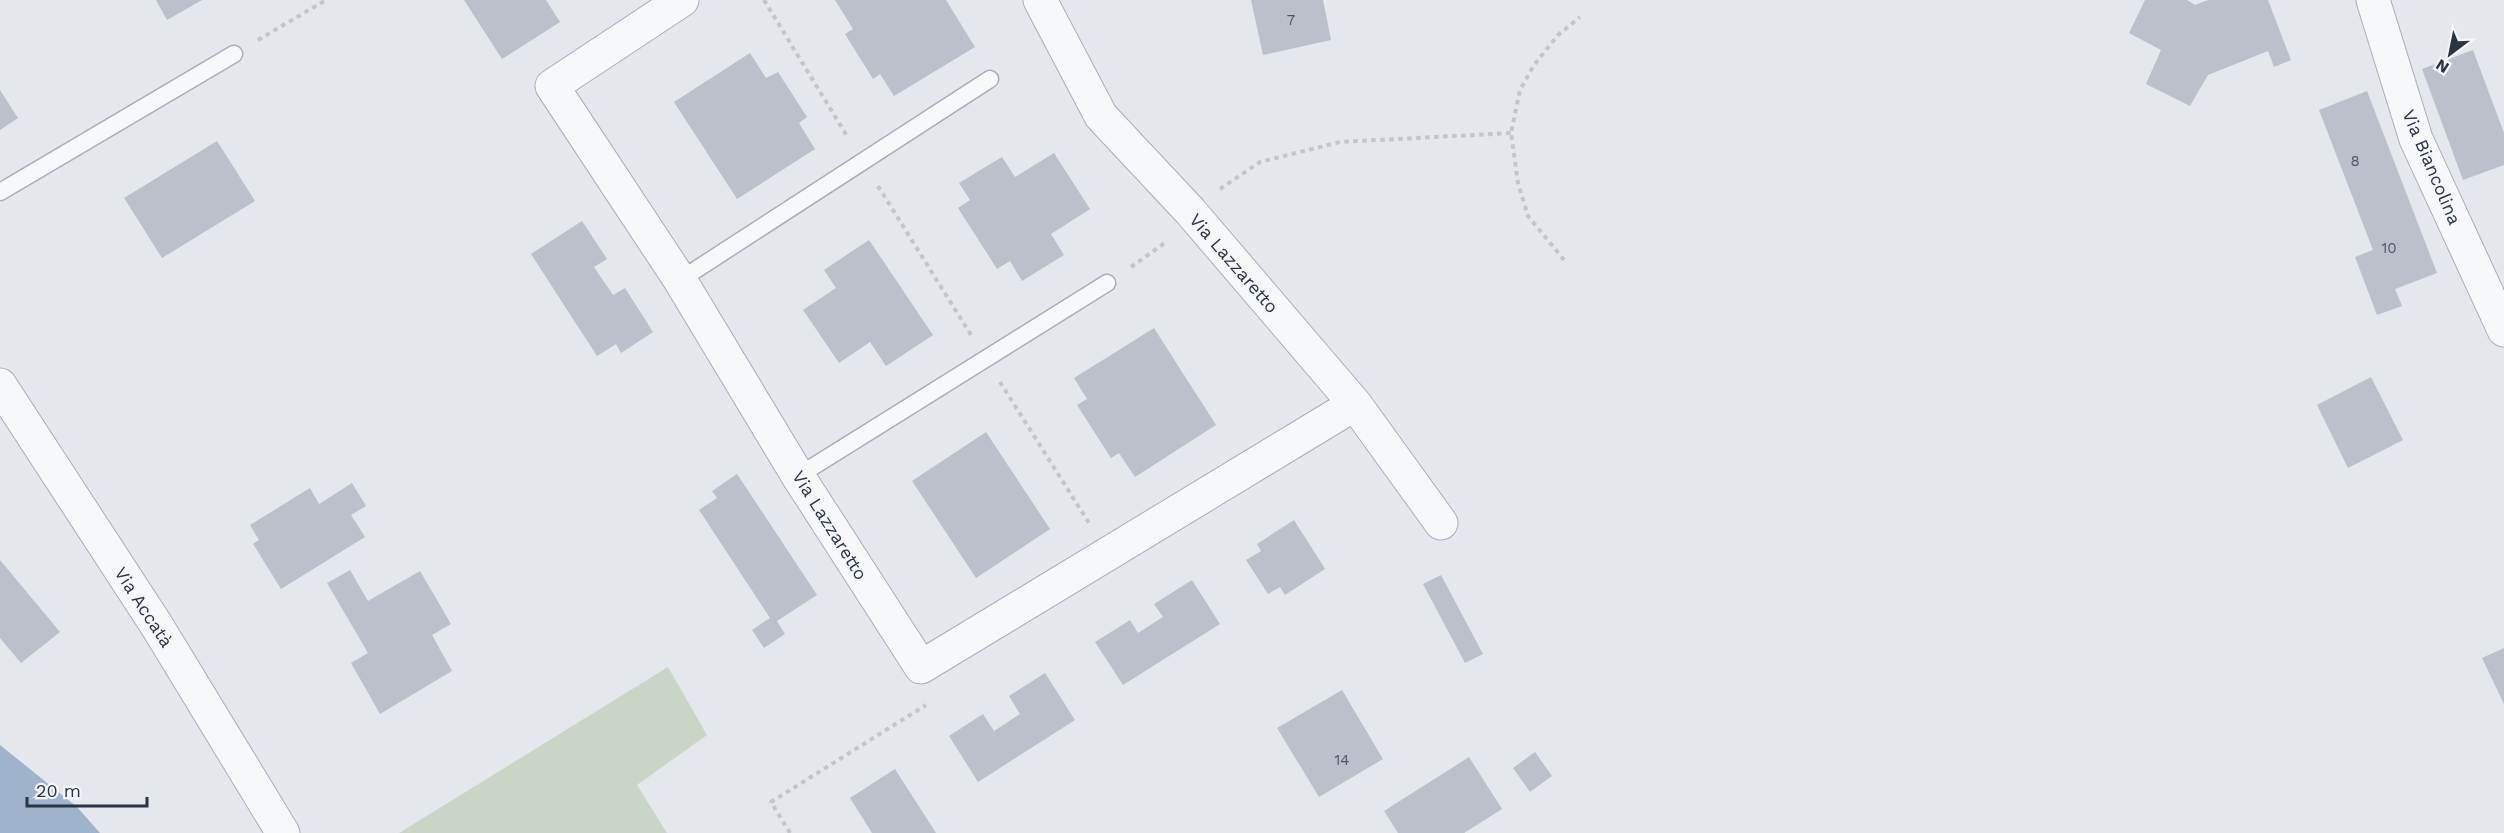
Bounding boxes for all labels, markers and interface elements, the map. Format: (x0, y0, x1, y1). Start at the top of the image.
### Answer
house number: 7 (1287, 11, 1295, 29)
north arrow (2420, 24, 2480, 84)
text: N (2432, 55, 2452, 77)
street label: Via Biancolina (2398, 106, 2466, 228)
house number: 8 (2350, 152, 2360, 170)
street label: Via Lazzaretto (1185, 209, 1283, 317)
house number: 10 (2381, 239, 2397, 257)
street label: Via Lazzaretto (788, 467, 872, 583)
street label: Via Accatà (110, 563, 178, 651)
house number: 14 (1334, 751, 1350, 769)
scale bar (27, 770, 147, 808)
text: 20 m (36, 780, 81, 801)

